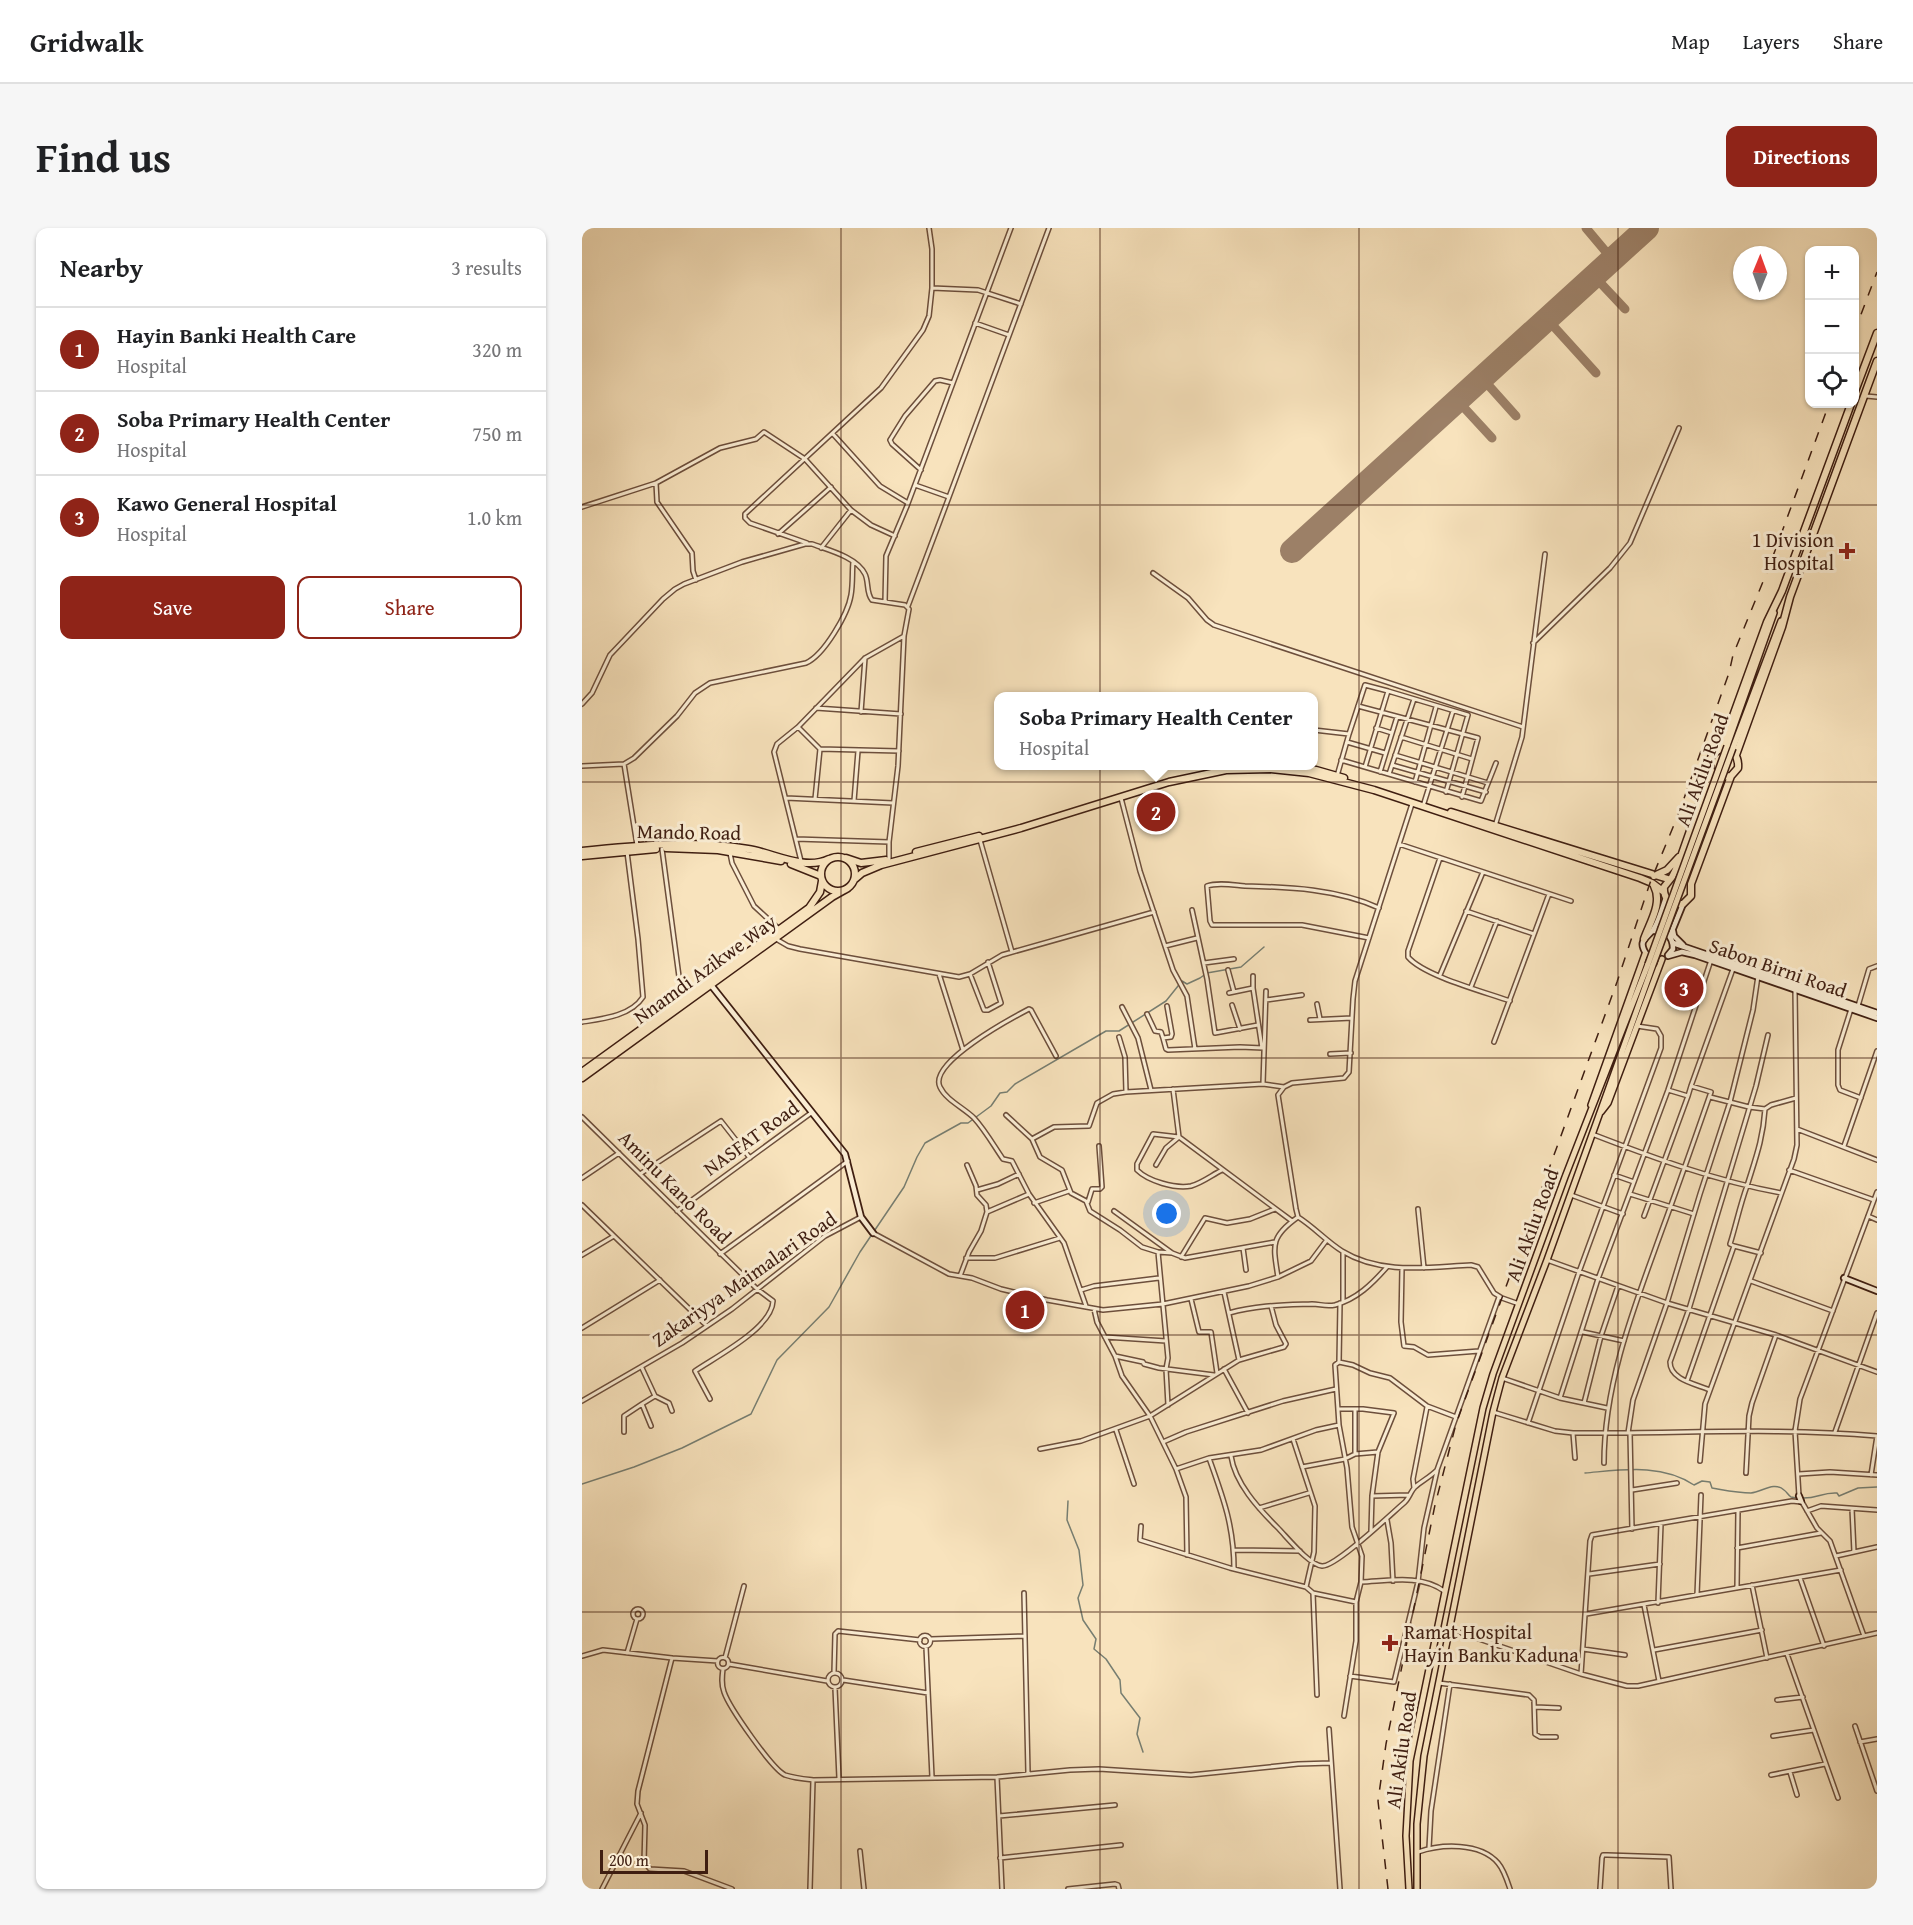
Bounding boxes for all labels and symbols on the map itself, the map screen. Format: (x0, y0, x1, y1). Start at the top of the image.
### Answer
north arrow (1733, 246, 1787, 300)
place label: 1 Division Hospital (1752, 525, 1834, 577)
marker: 1 Division Hospital (1838, 542, 1856, 560)
street label: Ali Akilu Road (1668, 709, 1736, 830)
pin: 2 (1136, 790, 1176, 834)
street label: Mando Road (637, 816, 742, 847)
street label: Nnamdi Azikwe Way (627, 907, 782, 1030)
street label: Sabon Birni Road (1706, 930, 1851, 1005)
pin: 3 (1664, 966, 1704, 1011)
street label: NASFAT Road (697, 1093, 805, 1182)
street label: Aminu Kano Road (612, 1124, 739, 1250)
street label: Ali Akilu Road (1498, 1164, 1566, 1285)
your location (1152, 1199, 1181, 1228)
street label: Zakariyya Maimalari Road (646, 1204, 842, 1353)
pin: 1 (1006, 1288, 1044, 1332)
place label: Ramat Hospital Hayin Banku Kaduna (1404, 1617, 1579, 1669)
marker: Ramat Hospital Hayin Banku Kaduna (1381, 1634, 1399, 1652)
street label: Ali Akilu Road (1378, 1689, 1423, 1811)
scale bar (600, 1847, 708, 1874)

